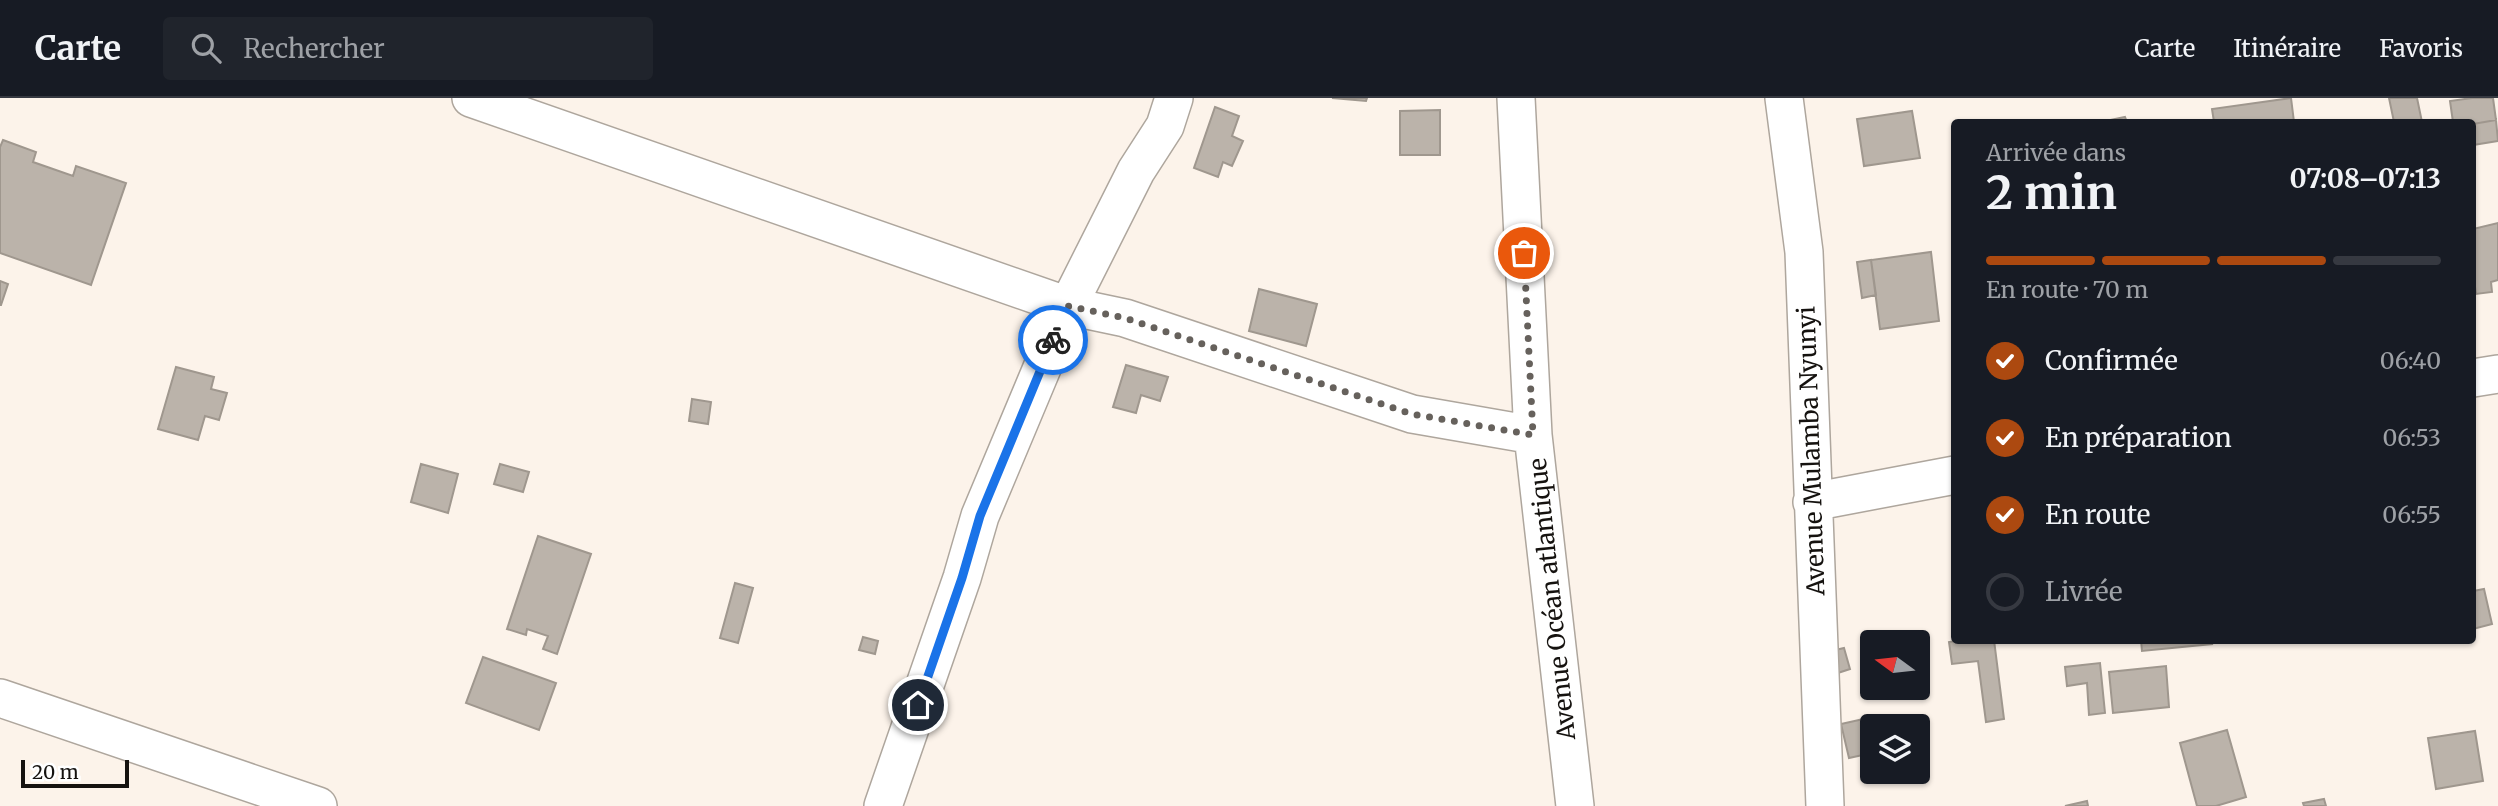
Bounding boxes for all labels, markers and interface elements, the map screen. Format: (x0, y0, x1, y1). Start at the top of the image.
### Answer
search box (163, 17, 653, 80)
text: Carte (35, 28, 121, 69)
icon: search (187, 29, 225, 67)
text: Rechercher (243, 32, 385, 65)
text: Carte (2134, 33, 2195, 64)
text: Itinéraire (2233, 33, 2341, 64)
text: Favoris (2379, 33, 2463, 64)
text: Arrivée dans (1986, 138, 2126, 167)
text: 07:08–07:13 (2289, 162, 2441, 195)
text: 2 min (1986, 164, 2117, 222)
pin (1494, 223, 1554, 283)
icon: bag (1505, 234, 1543, 272)
text: En route · 70 m (1986, 275, 2148, 304)
courier (1018, 305, 1088, 375)
street label: Avenue Mulamba Nyunyi (1790, 306, 1832, 597)
icon: bike (1034, 321, 1072, 359)
icon: check (1986, 342, 2024, 380)
text: Confirmée (2045, 344, 2178, 377)
text: 06:40 (2380, 346, 2441, 375)
icon: check (1986, 419, 2024, 457)
text: En préparation (2045, 421, 2232, 454)
text: 06:53 (2382, 423, 2441, 452)
street label: Avenue Océan atlantique (1522, 456, 1582, 743)
icon: check (1986, 496, 2024, 534)
text: En route (2045, 498, 2150, 531)
text: 06:55 (2382, 500, 2441, 529)
text: Livrée (2045, 575, 2123, 608)
north arrow (1860, 630, 1930, 700)
map controls (1860, 630, 1930, 784)
pin (888, 675, 948, 735)
icon: home (899, 686, 937, 724)
button: layers (1860, 714, 1930, 784)
scale bar (21, 757, 130, 789)
text: 20 m (32, 760, 79, 784)

